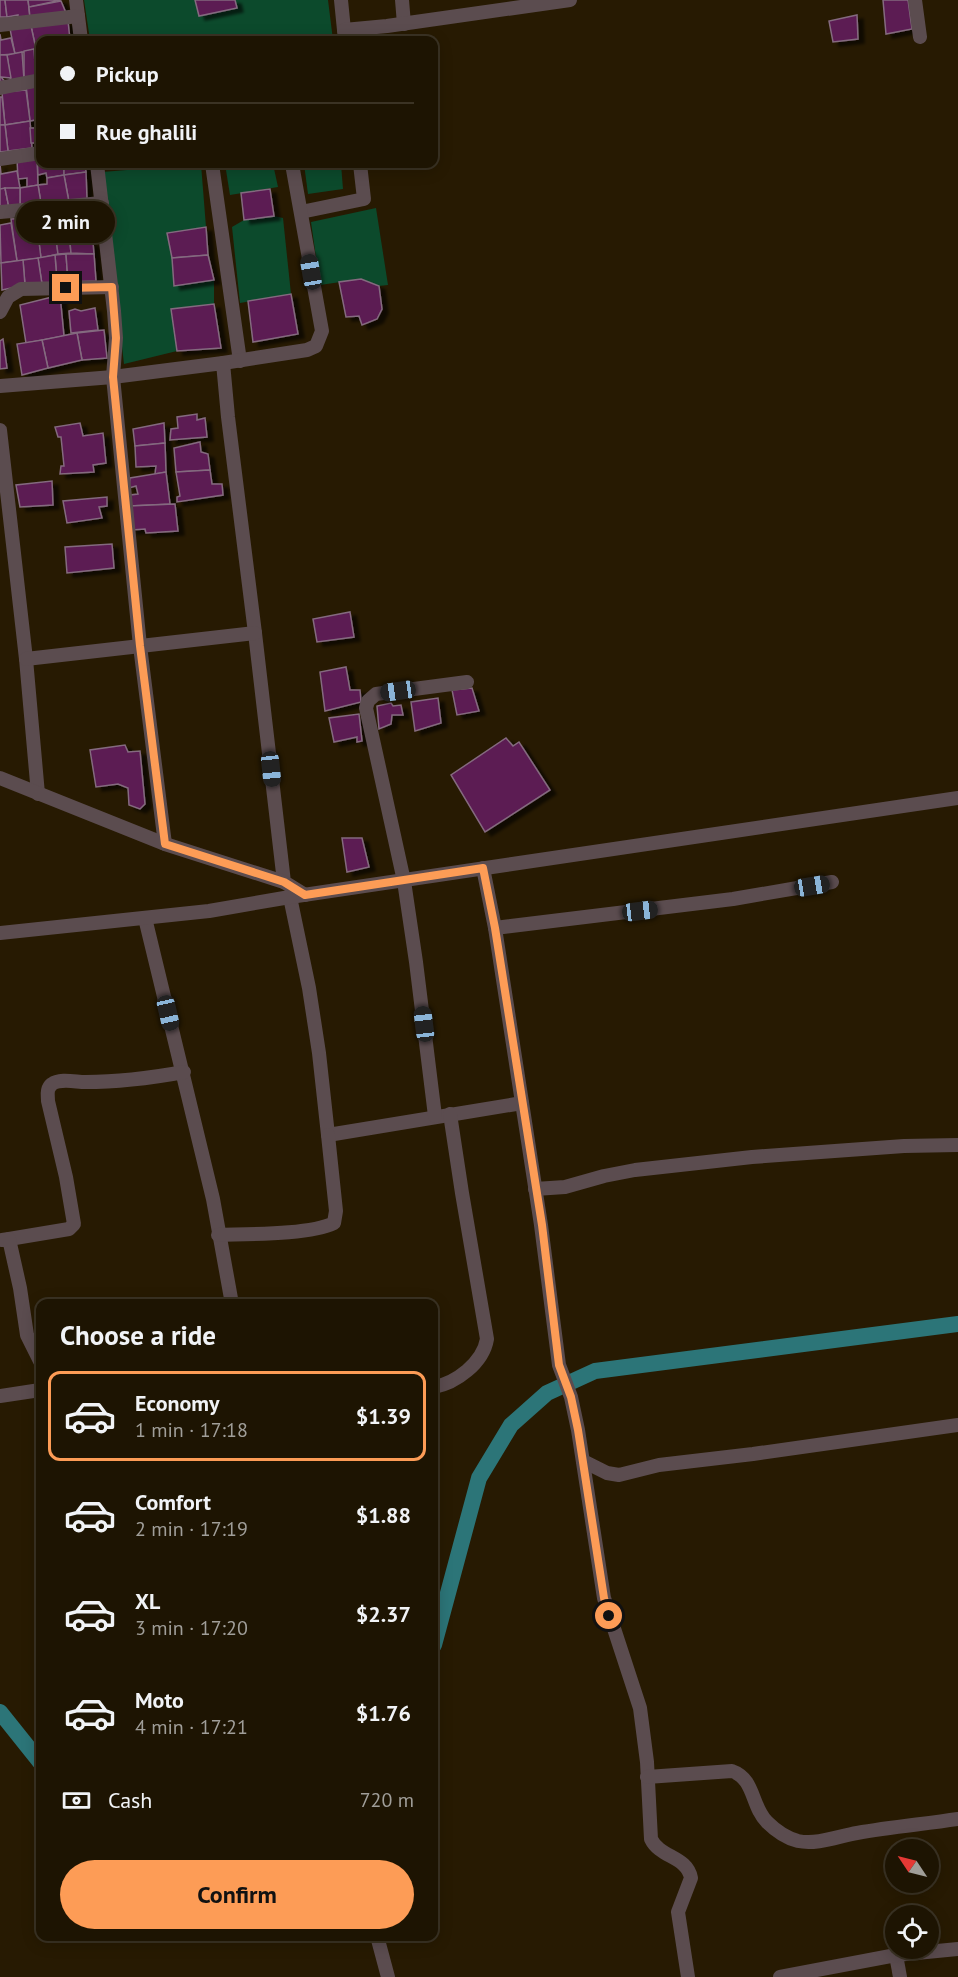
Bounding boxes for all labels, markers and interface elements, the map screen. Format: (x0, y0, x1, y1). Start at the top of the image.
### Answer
text: Pickup (96, 60, 159, 88)
text: Rue ghalili (96, 118, 197, 146)
callout: 2 min (16, 201, 116, 243)
text: 2 min (41, 209, 90, 235)
car (299, 253, 323, 291)
route end (52, 274, 79, 301)
car (379, 680, 417, 702)
car (260, 750, 282, 788)
car (793, 874, 831, 898)
car (621, 900, 659, 922)
car (155, 993, 181, 1033)
car (413, 1005, 435, 1043)
text: Choose a ride (60, 1318, 216, 1352)
icon: car (63, 1389, 117, 1443)
text: Economy (135, 1389, 219, 1417)
text: $1.39 (356, 1402, 411, 1430)
text: 1 min · 17:18 (135, 1417, 248, 1443)
icon: car (63, 1488, 117, 1542)
text: Comfort (135, 1488, 211, 1516)
text: $1.88 (356, 1501, 411, 1529)
text: 2 min · 17:19 (135, 1516, 248, 1542)
icon: car (63, 1587, 117, 1641)
text: XL (135, 1587, 160, 1615)
text: $2.37 (356, 1600, 411, 1628)
route start (595, 1602, 622, 1629)
text: 3 min · 17:20 (135, 1615, 248, 1641)
icon: car (63, 1686, 117, 1740)
text: Moto (135, 1686, 184, 1714)
text: $1.76 (356, 1699, 411, 1727)
text: 4 min · 17:21 (135, 1714, 248, 1740)
icon: cash (60, 1784, 93, 1817)
text: Cash (108, 1786, 152, 1814)
text: 720 m (360, 1787, 414, 1813)
north arrow (885, 1839, 939, 1893)
map controls (885, 1839, 939, 1959)
button: Confirm (60, 1860, 414, 1929)
button: locate (885, 1905, 939, 1959)

